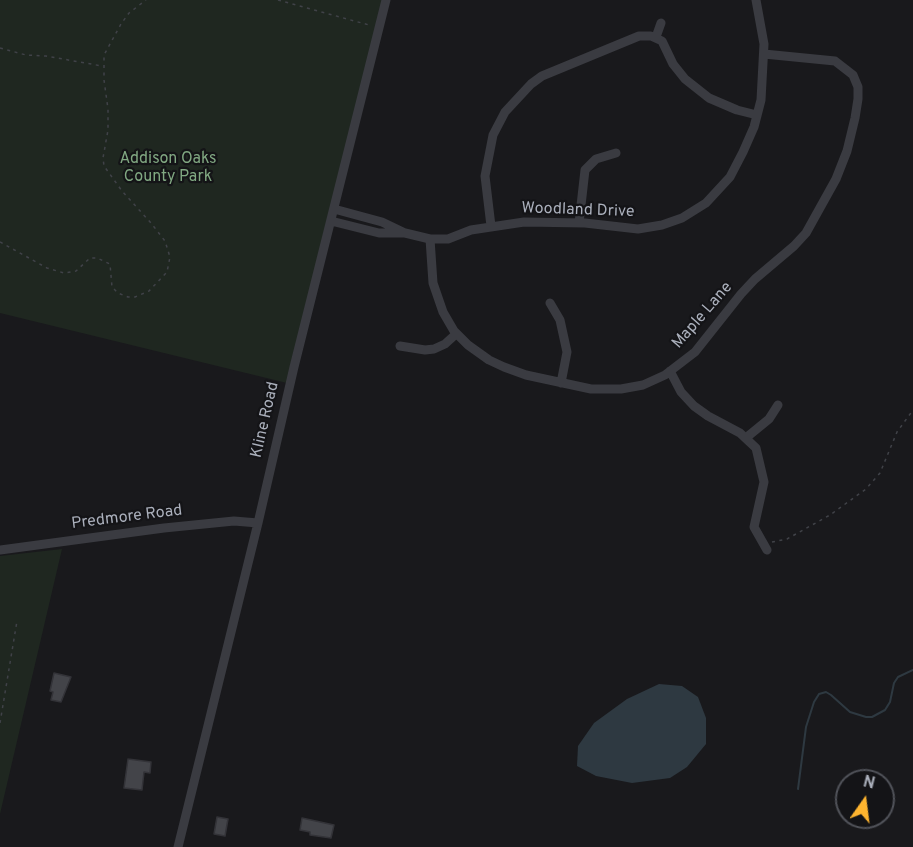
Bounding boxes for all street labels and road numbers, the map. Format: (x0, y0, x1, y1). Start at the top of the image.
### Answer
street label: Woodland Drive (521, 199, 635, 223)
street label: Maple Lane (669, 279, 737, 353)
street label: Kline Road (248, 380, 284, 460)
street label: Predmore Road (70, 502, 184, 534)

